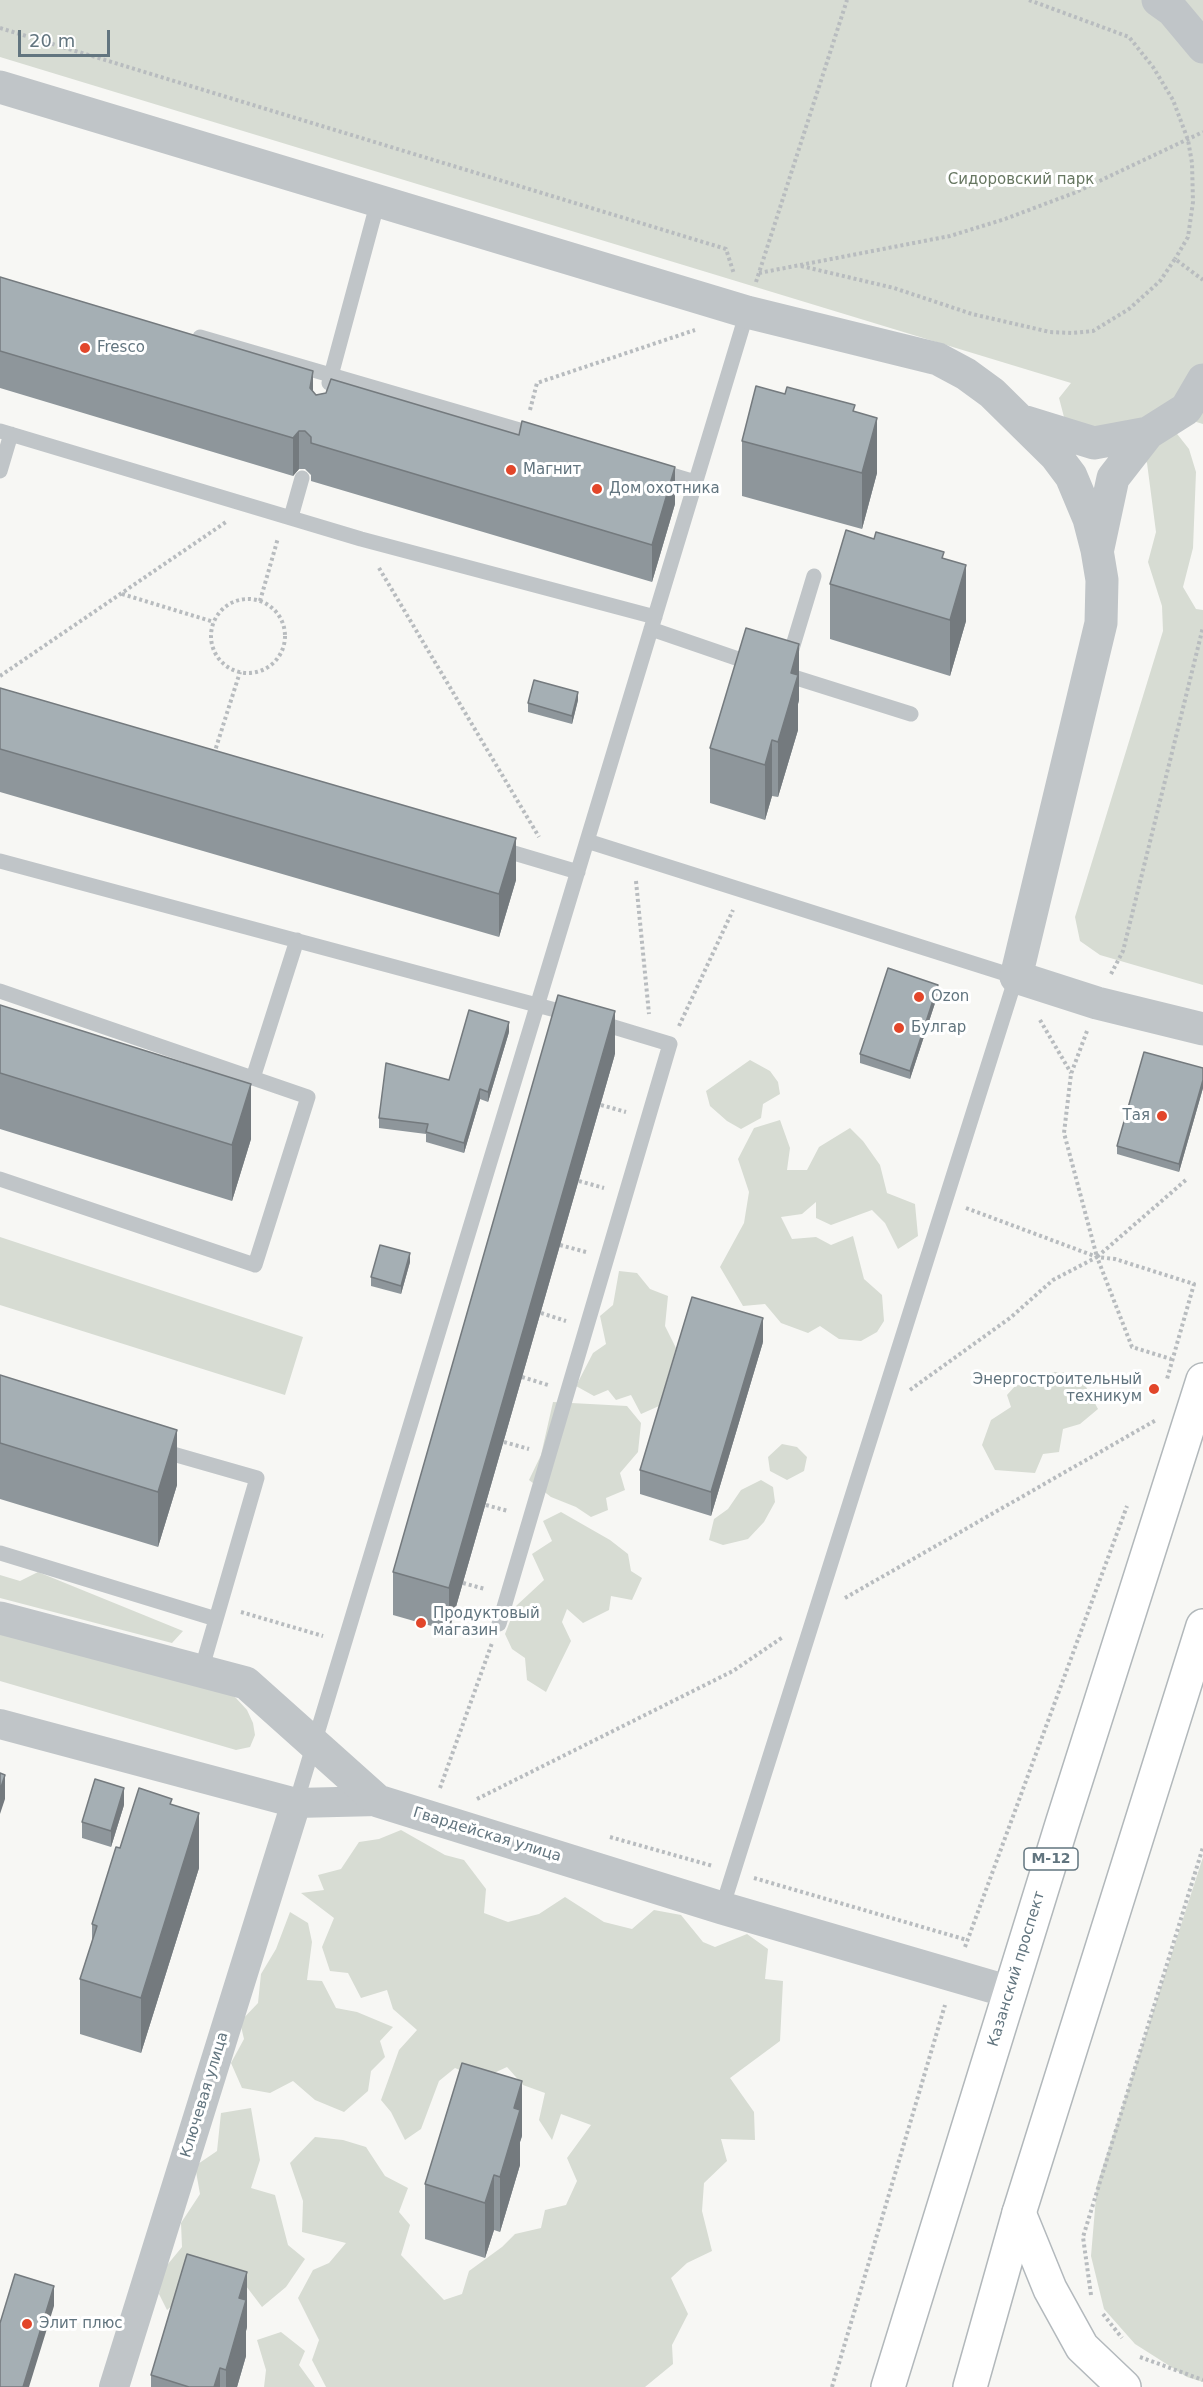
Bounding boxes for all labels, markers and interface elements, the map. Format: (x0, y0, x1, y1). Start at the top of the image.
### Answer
scale bar (21, 18, 112, 56)
text: 20 m (29, 30, 75, 51)
park label: Сидоровский парк (948, 171, 1094, 189)
place label: Fresco (97, 339, 145, 357)
marker: Fresco (78, 341, 92, 355)
place label: Магнит (523, 461, 581, 479)
marker: Магнит (504, 463, 518, 477)
place label: Дом охотника (609, 480, 720, 498)
marker: Дом охотника (590, 482, 604, 496)
place label: Ozon (931, 988, 969, 1006)
marker: Ozon (912, 990, 926, 1004)
place label: Булгар (911, 1019, 966, 1037)
marker: Булгар (892, 1021, 906, 1035)
place label: Тая (1123, 1107, 1150, 1125)
marker: Тая (1155, 1109, 1169, 1123)
place label: Энергостроительный техникум (973, 1371, 1142, 1406)
marker: Энергостроительный техникум (1147, 1382, 1161, 1396)
place label: Продуктовый магазин (433, 1605, 540, 1640)
marker: Продуктовый магазин (414, 1616, 428, 1630)
street label: Гвардейская улица (411, 1804, 563, 1866)
road number: М-12 (1024, 1848, 1078, 1870)
street label: Казанский проспект (985, 1889, 1049, 2049)
street label: Ключевая улица (177, 2030, 233, 2160)
place label: Элит плюс (39, 2315, 123, 2333)
marker: Элит плюс (20, 2317, 34, 2331)

